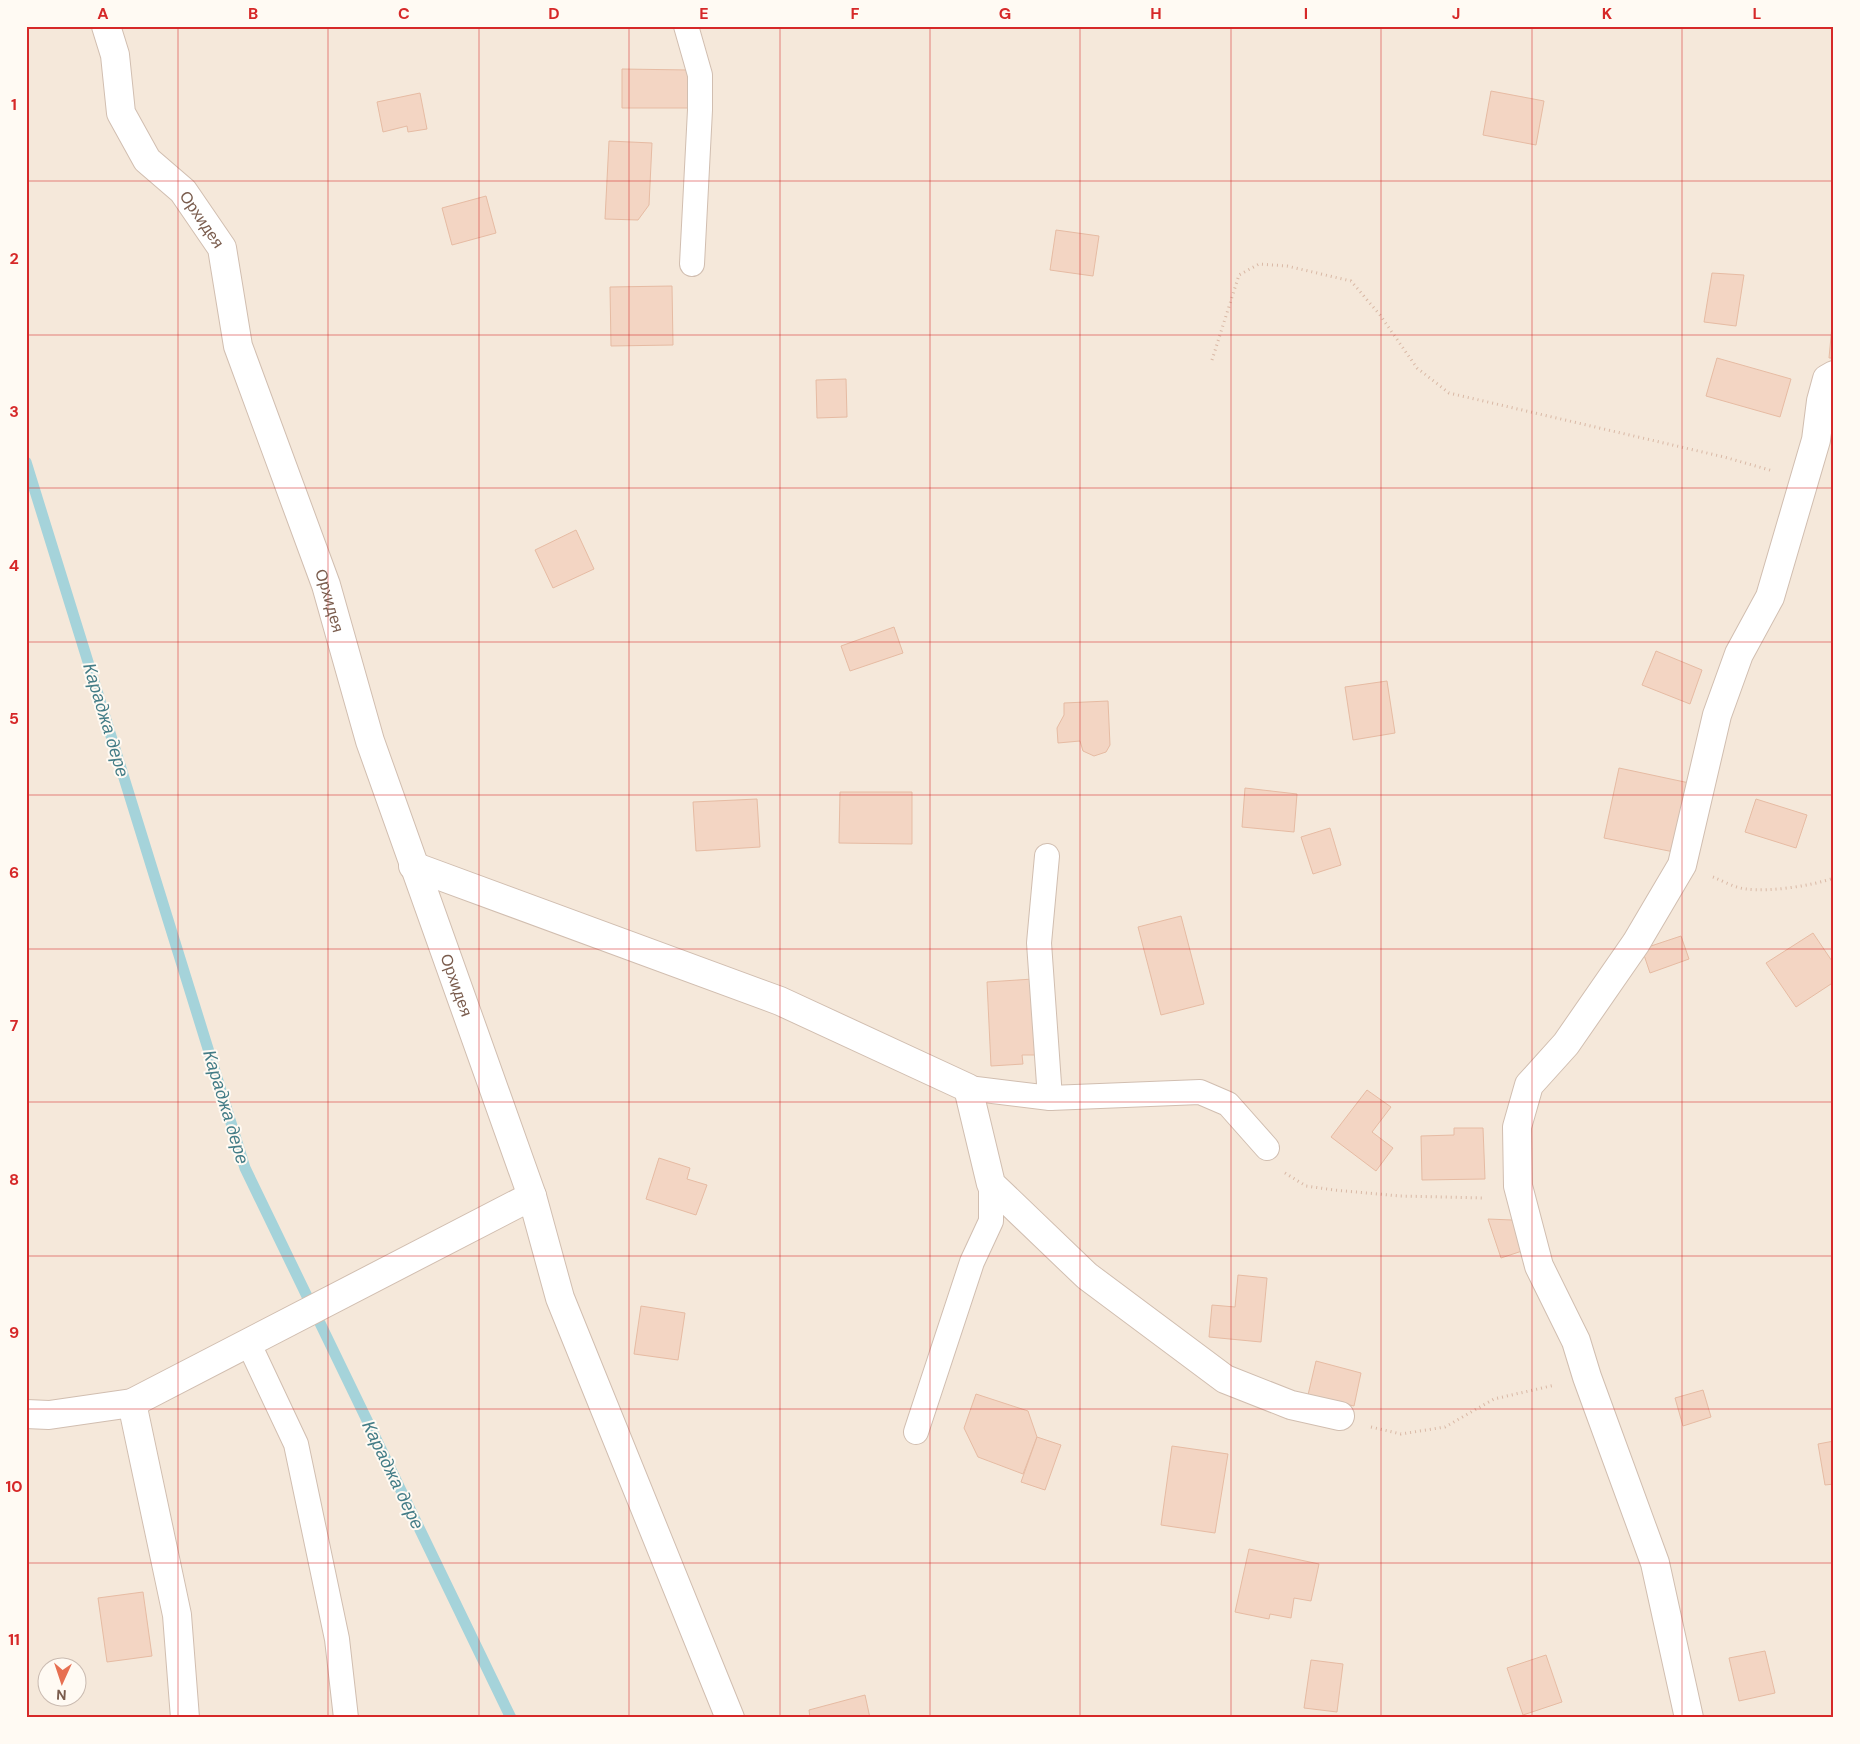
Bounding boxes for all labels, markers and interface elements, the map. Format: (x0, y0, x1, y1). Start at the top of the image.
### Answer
text: A (97, 3, 109, 24)
text: B (248, 3, 258, 24)
text: C (398, 3, 410, 24)
text: D (548, 3, 560, 24)
text: E (699, 3, 709, 24)
text: F (851, 3, 860, 24)
text: G (999, 3, 1011, 24)
text: H (1150, 3, 1162, 24)
text: I (1304, 3, 1308, 24)
text: J (1452, 3, 1460, 24)
text: K (1602, 3, 1613, 24)
text: L (1753, 3, 1762, 24)
text: 1 (11, 94, 17, 115)
street label: Орхидея (175, 186, 229, 252)
text: 2 (9, 248, 19, 269)
text: 3 (9, 401, 19, 422)
text: 4 (9, 555, 19, 576)
street label: Орхидея (310, 566, 349, 635)
water label: Караджа дере (77, 660, 135, 780)
text: 5 (9, 708, 19, 729)
text: 6 (9, 862, 19, 883)
street label: Орхидея (436, 951, 478, 1019)
text: 7 (10, 1015, 19, 1036)
water label: Караджа дере (197, 1047, 255, 1167)
text: 8 (9, 1169, 19, 1190)
text: 9 (9, 1322, 19, 1343)
water label: Караджа дере (356, 1417, 430, 1533)
text: 10 (5, 1476, 23, 1497)
text: 11 (8, 1629, 20, 1650)
north arrow (38, 1656, 88, 1706)
text: N (56, 1686, 67, 1704)

